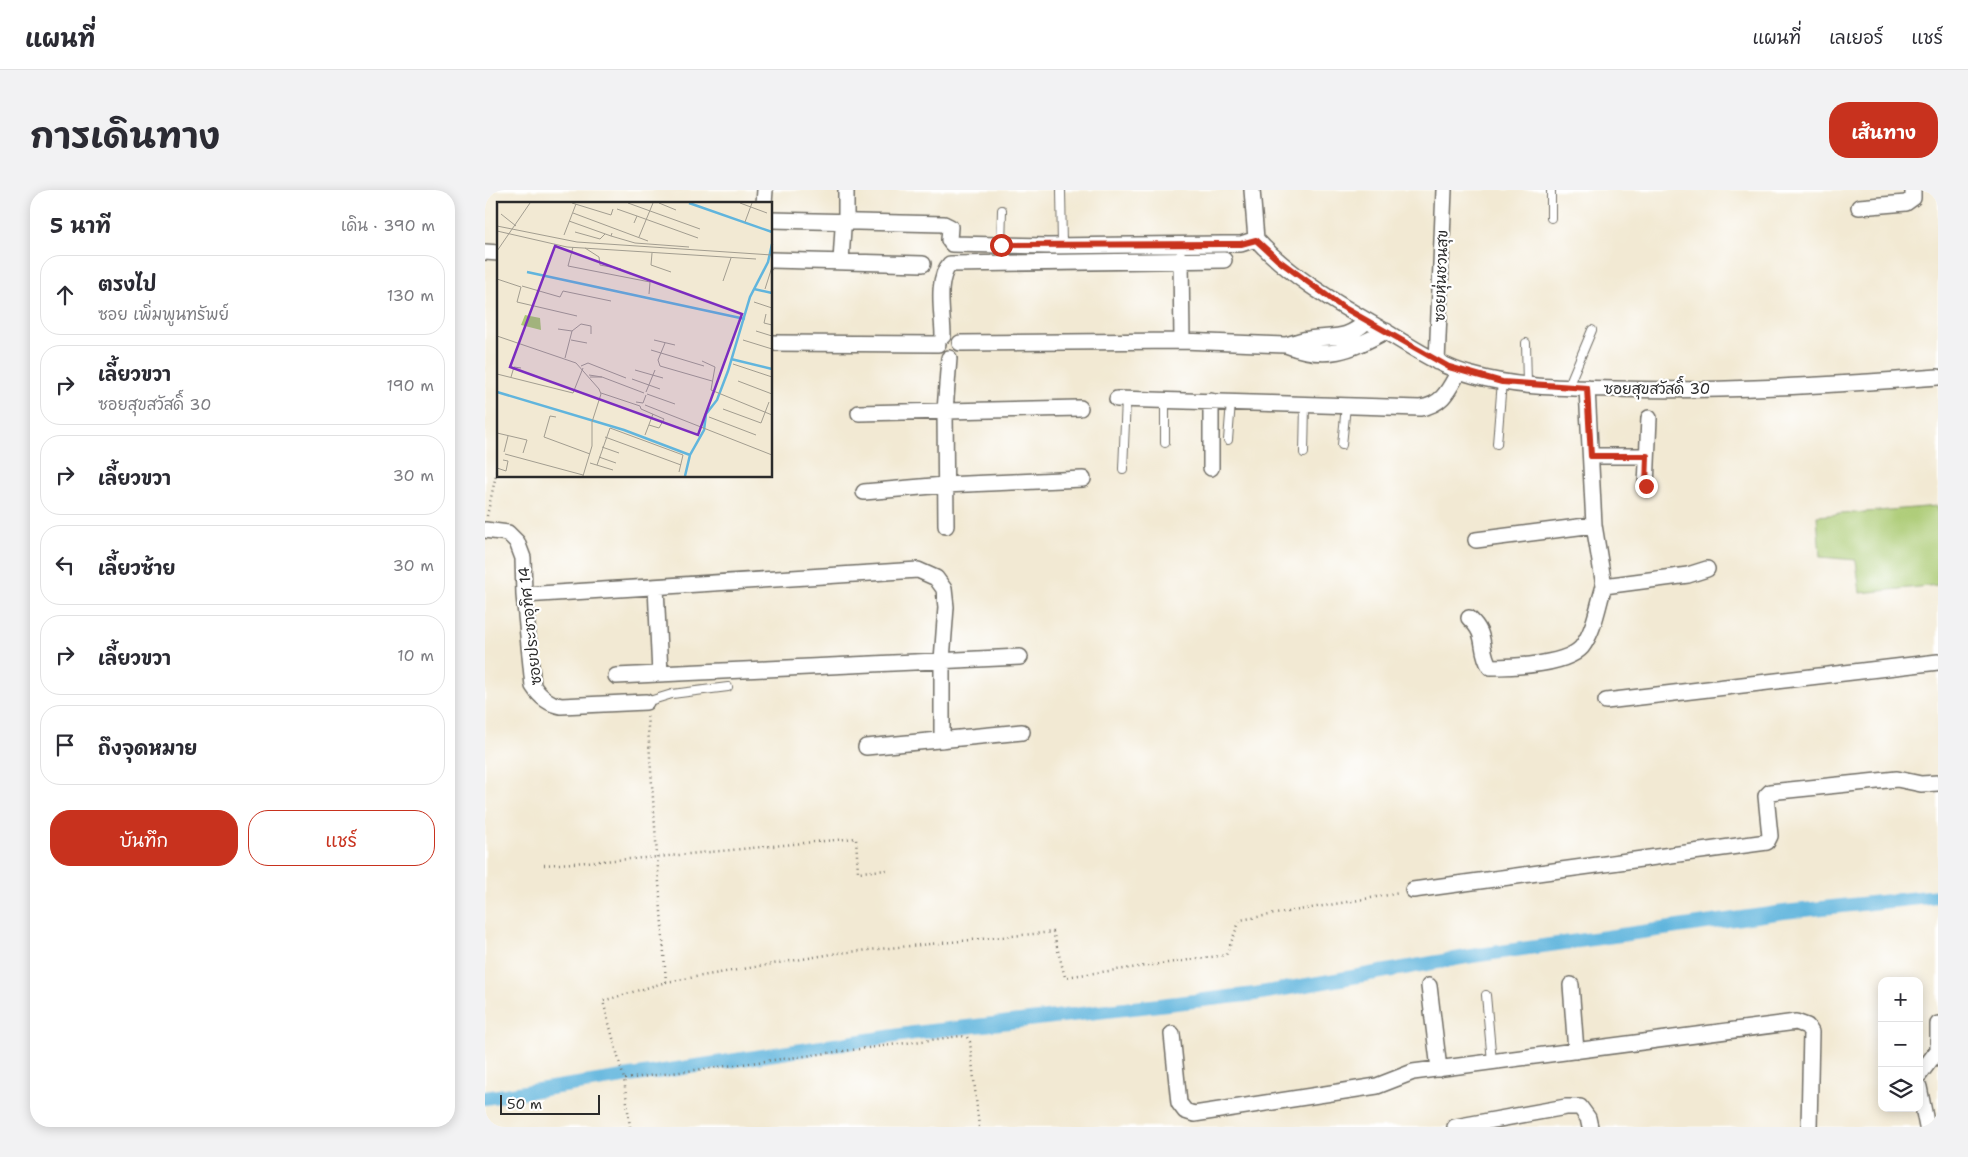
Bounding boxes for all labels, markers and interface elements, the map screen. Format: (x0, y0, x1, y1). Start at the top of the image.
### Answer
text: แผนที่ (25, 23, 95, 55)
text: แผนที่ (1753, 26, 1801, 50)
text: เลเยอร์ (1829, 26, 1883, 50)
text: แชร์ (1911, 26, 1943, 50)
button: เส้นทาง (1829, 102, 1938, 158)
text: การเดินทาง (30, 112, 220, 159)
inset map (497, 202, 773, 478)
text: 5 นาที (50, 212, 111, 240)
text: เดิน · 390 m (341, 215, 435, 236)
street label: ซอยหุ่นชวนสุข (1429, 230, 1454, 322)
route start (990, 234, 1013, 257)
text: ตรงไป (98, 272, 156, 297)
icon: ahead (51, 281, 79, 309)
text: 130 m (387, 285, 434, 306)
text: ซอย เพิ่มพูนทรัพย์ (98, 304, 229, 325)
text: เลี้ยวขวา (98, 362, 171, 387)
icon: right (51, 371, 79, 399)
text: 190 m (387, 375, 434, 396)
street label: ซอยสุขสวัสดิ์ 30 (1604, 375, 1710, 400)
text: ซอยสุขสวัสดิ์ 30 (98, 394, 211, 415)
icon: right (51, 461, 79, 489)
text: 30 m (393, 465, 434, 486)
text: เลี้ยวขวา (98, 466, 171, 491)
route end (1635, 475, 1658, 498)
icon: left (51, 551, 79, 579)
text: 30 m (393, 555, 434, 576)
text: เลี้ยวซ้าย (98, 556, 175, 581)
street label: ซอยประชาอุทิศ 14 (514, 566, 547, 686)
icon: right (51, 641, 79, 669)
text: 10 m (397, 645, 434, 666)
text: เลี้ยวขวา (98, 646, 171, 671)
icon: arrive (51, 731, 79, 759)
text: ถึงจุดหมาย (98, 736, 197, 761)
button: บันทึก (50, 810, 238, 866)
button: แชร์ (248, 810, 435, 866)
map controls (1878, 977, 1923, 1112)
button: + (1878, 977, 1923, 1022)
button: − (1878, 1022, 1923, 1067)
button: layers (1878, 1067, 1923, 1112)
scale bar (500, 1092, 600, 1115)
text: 50 m (507, 1095, 542, 1113)

